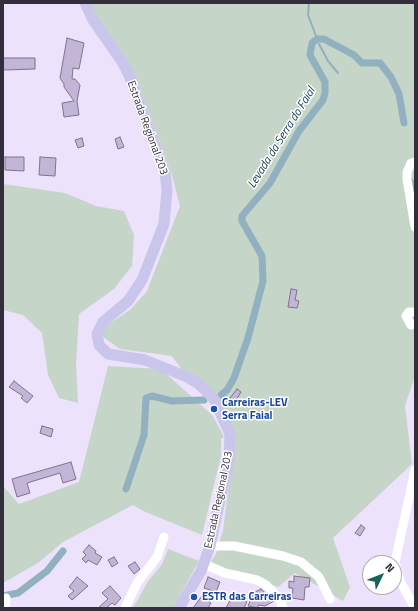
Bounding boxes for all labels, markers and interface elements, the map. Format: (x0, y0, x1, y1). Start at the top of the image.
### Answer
street label: Estrada Regional 203 (124, 79, 170, 177)
water label: Levada da Serra do Faial (245, 85, 319, 191)
place label: Carreiras-LEV Serra Faial (222, 396, 288, 422)
marker: Carreiras-LEV Serra Faial (209, 404, 219, 414)
street label: Estrada Regional 203 (202, 450, 236, 550)
north arrow (362, 555, 402, 595)
text: N (382, 559, 398, 576)
place label: ESTR das Carreiras (202, 590, 292, 604)
marker: ESTR das Carreiras (189, 592, 199, 602)

